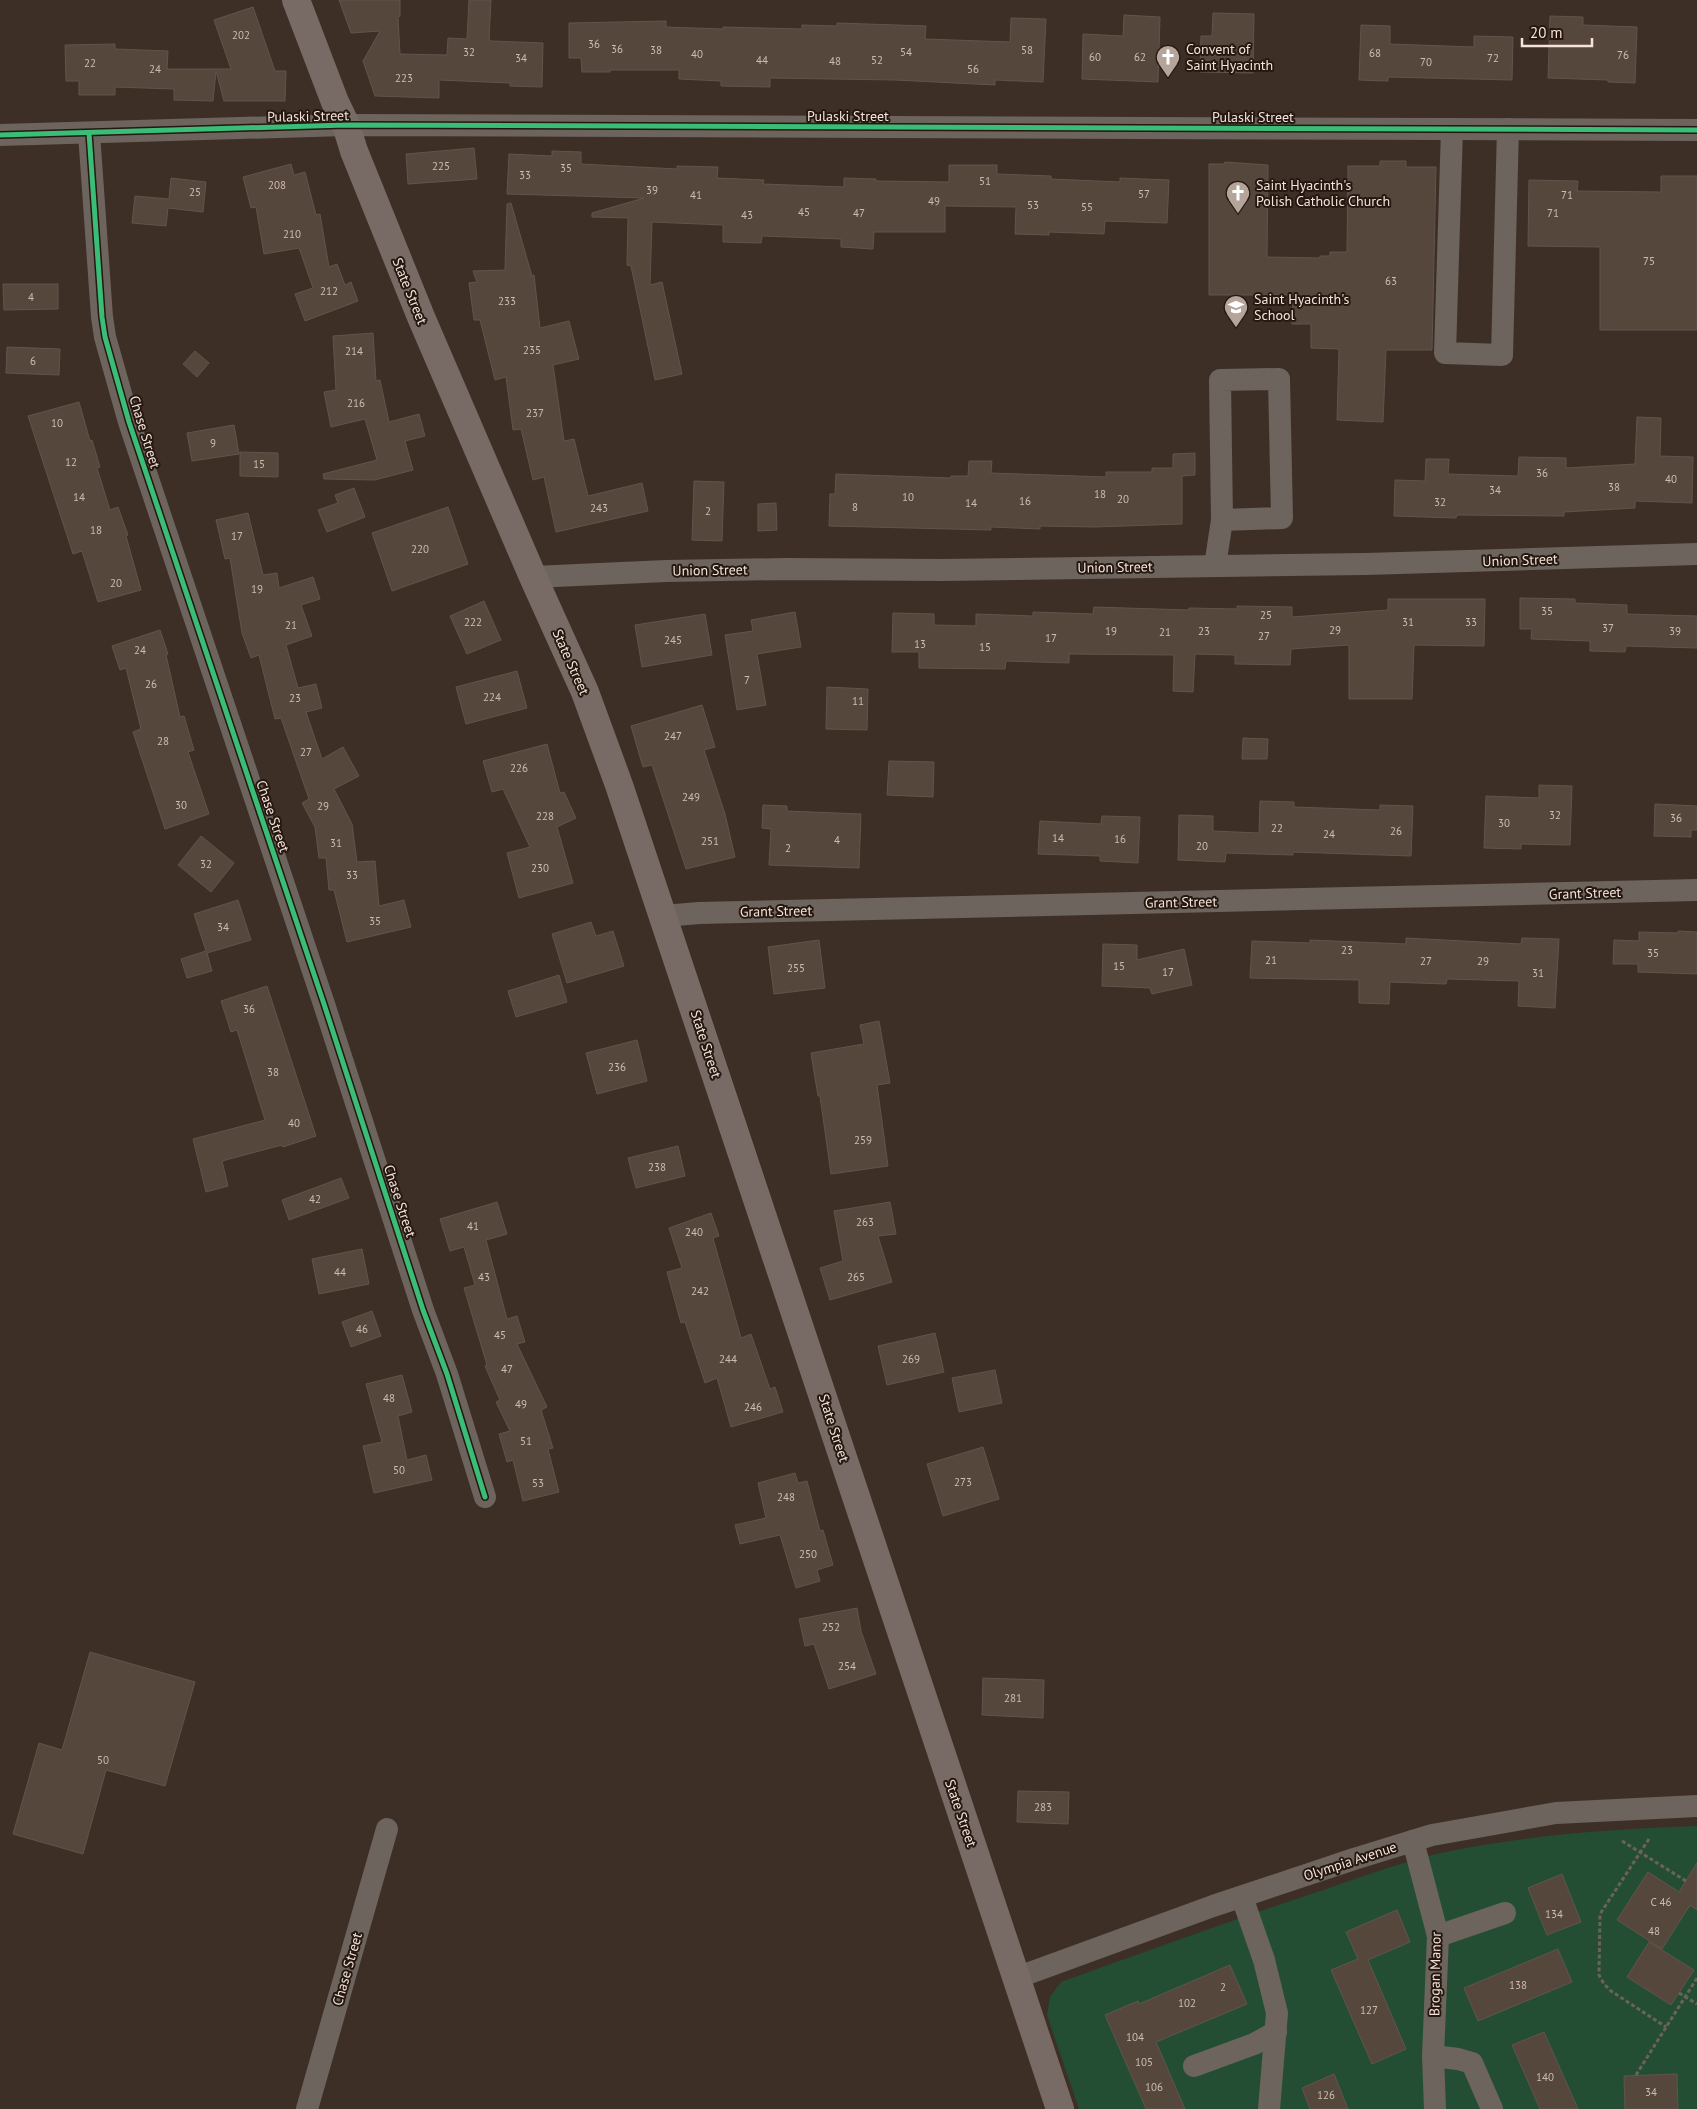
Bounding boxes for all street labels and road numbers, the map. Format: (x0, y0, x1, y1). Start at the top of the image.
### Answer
street label: Pulaski Street (267, 106, 349, 126)
street label: Pulaski Street (807, 107, 889, 125)
street label: Pulaski Street (1212, 108, 1294, 126)
street label: State Street (388, 255, 432, 327)
street label: Chase Street (125, 393, 165, 471)
street label: Union Street (1482, 550, 1558, 570)
street label: Union Street (1077, 557, 1153, 577)
street label: Union Street (672, 560, 748, 580)
street label: State Street (548, 626, 594, 698)
street label: Chase Street (252, 778, 294, 855)
street label: Grant Street (1549, 883, 1622, 903)
street label: Grant Street (1145, 892, 1217, 912)
street label: Grant Street (740, 901, 812, 921)
street label: State Street (687, 1008, 726, 1080)
street label: Chase Street (380, 1163, 420, 1240)
street label: State Street (815, 1392, 854, 1464)
street label: State Street (941, 1777, 981, 1849)
street label: Olympia Avenue (1301, 1837, 1399, 1885)
street label: Chase Street (328, 1930, 366, 2008)
street label: Brogan Manor (1425, 1931, 1445, 2016)

